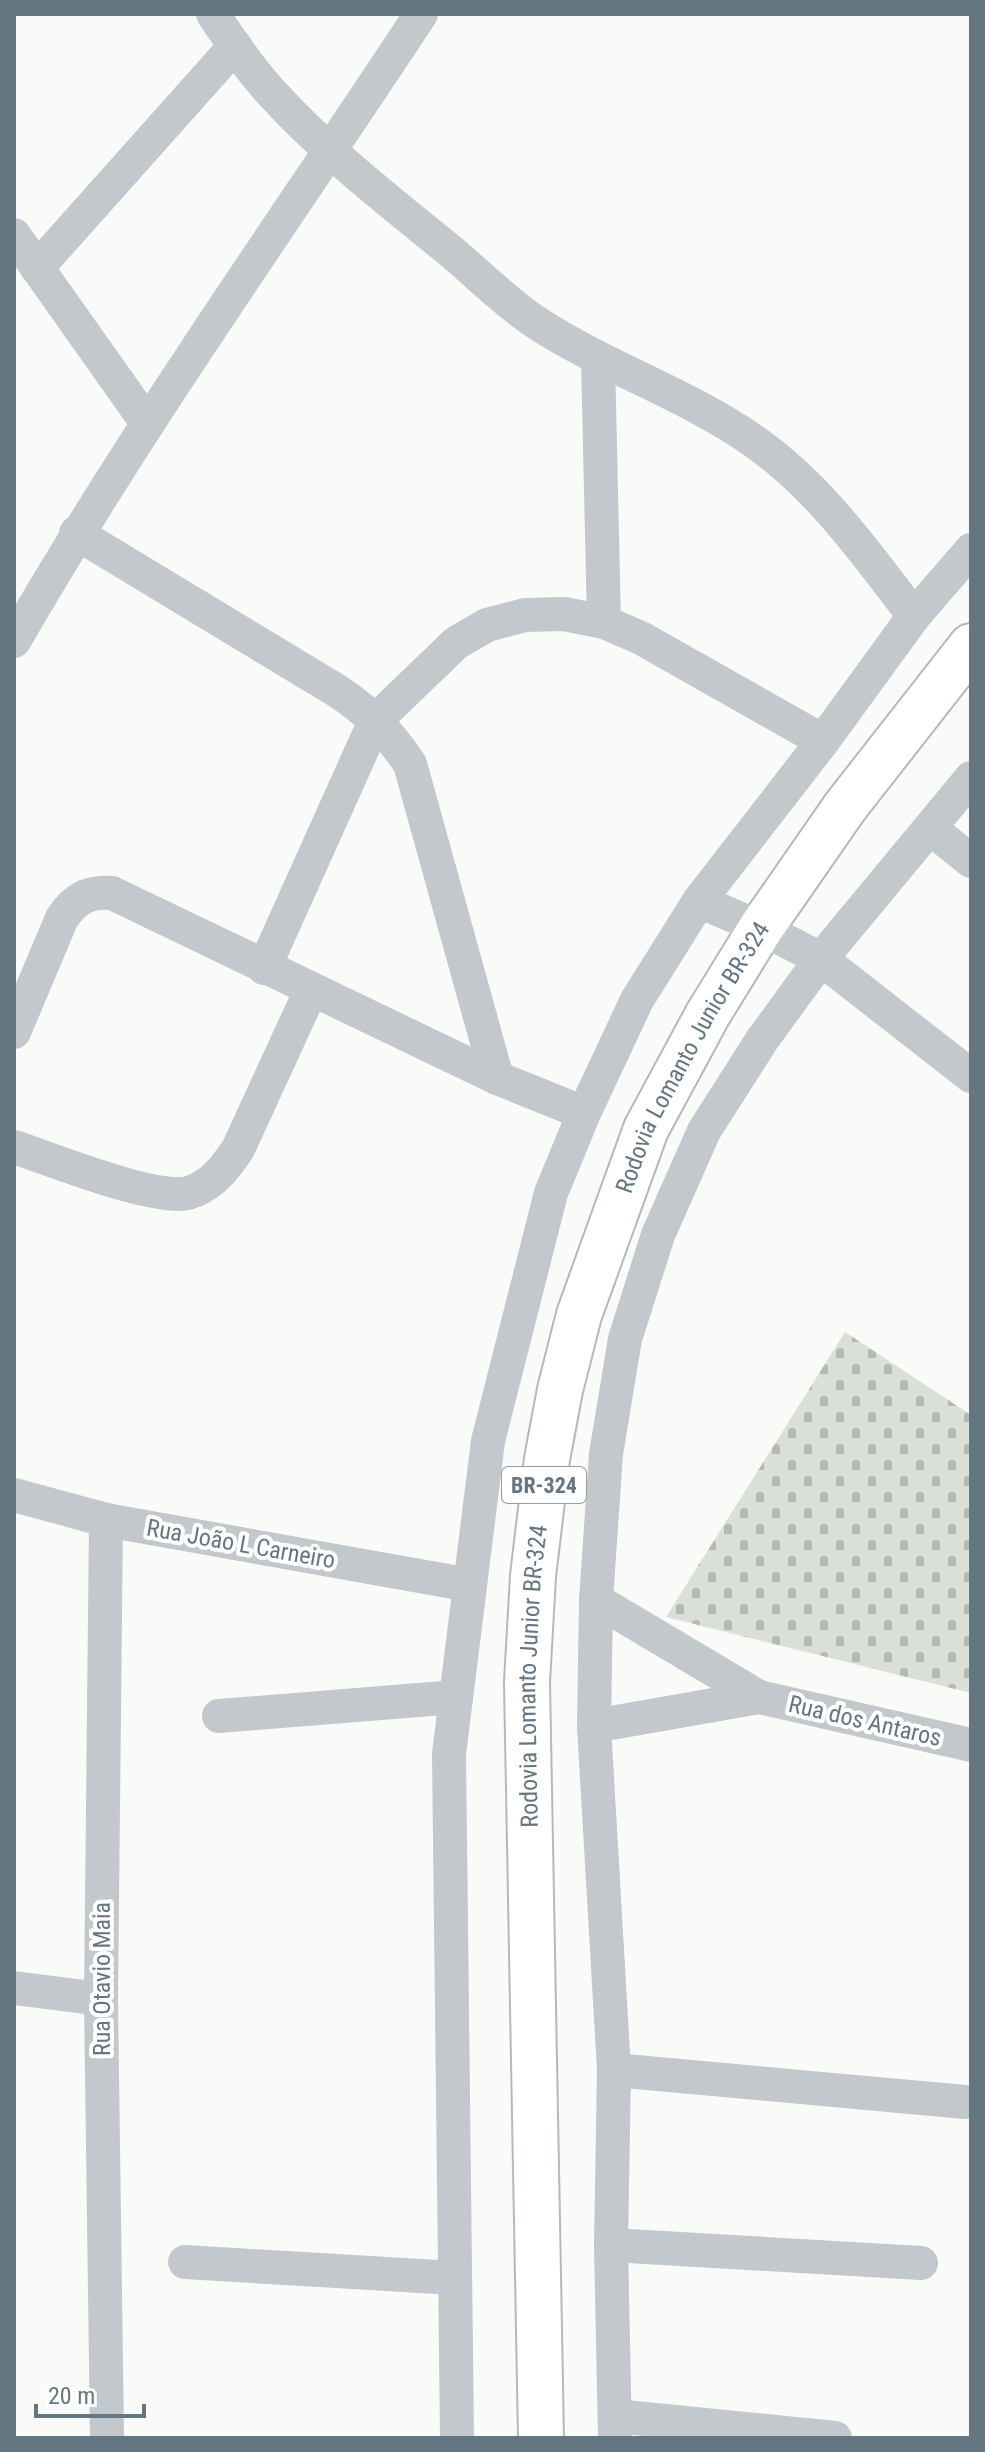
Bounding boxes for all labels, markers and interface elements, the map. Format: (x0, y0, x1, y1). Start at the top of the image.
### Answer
street label: Rodovia Lomanto Junior BR-324 (610, 917, 775, 1197)
road number: BR-324 (502, 1467, 586, 1503)
street label: Rua João L Carneiro (145, 1514, 337, 1574)
street label: Rodovia Lomanto Junior BR-324 (513, 1523, 553, 1828)
street label: Rua dos Antaros (786, 1690, 944, 1752)
street label: Rua Otavio Maia (88, 1902, 116, 2056)
scale bar (36, 2368, 144, 2418)
text: 20 m (48, 2382, 95, 2410)

